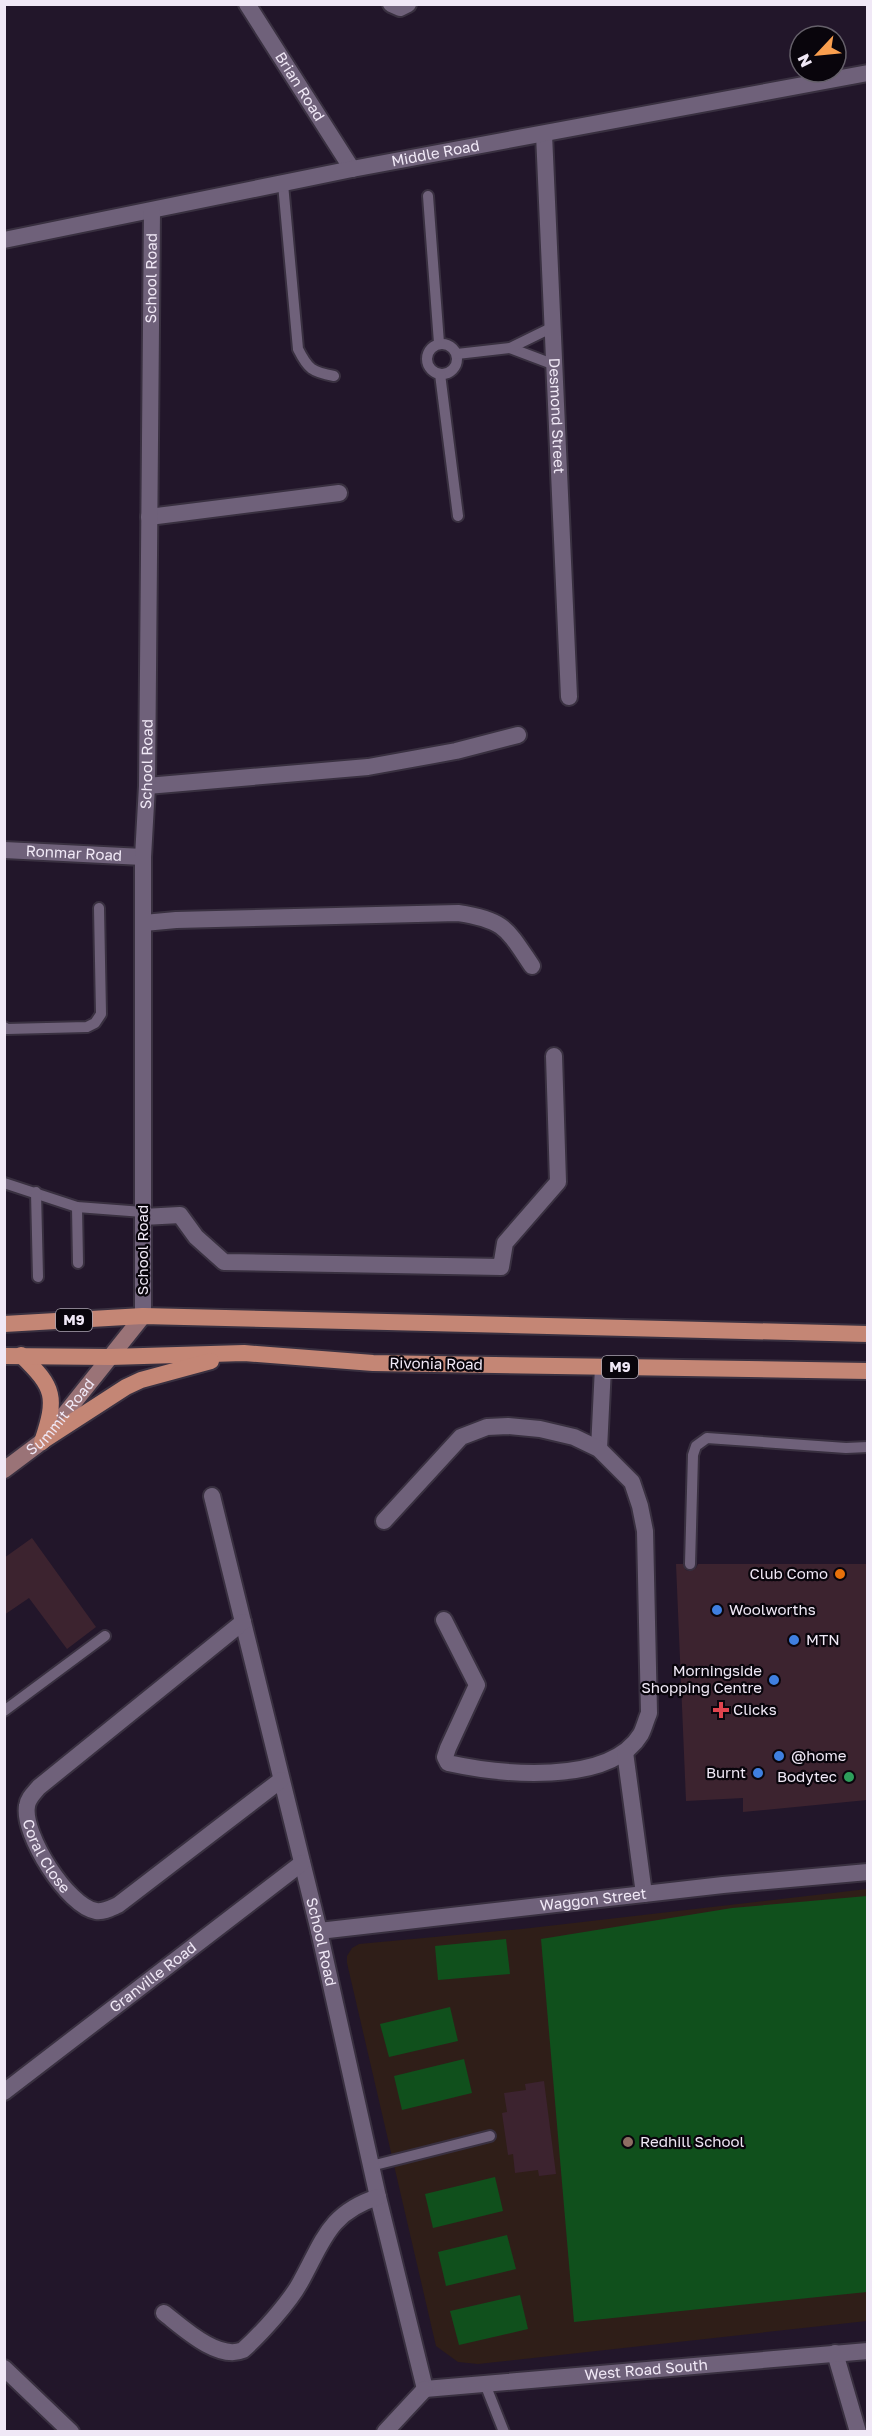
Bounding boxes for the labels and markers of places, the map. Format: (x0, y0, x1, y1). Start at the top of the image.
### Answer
place label: Club Como (749, 1564, 828, 1582)
marker: Club Como (833, 1567, 847, 1581)
place label: Woolworths (729, 1600, 816, 1618)
marker: Woolworths (710, 1603, 724, 1617)
place label: MTN (806, 1630, 840, 1648)
marker: MTN (787, 1633, 801, 1647)
place label: Morningside Shopping Centre (641, 1661, 762, 1696)
marker: Morningside Shopping Centre (767, 1673, 781, 1687)
place label: Clicks (733, 1700, 777, 1718)
marker: Clicks (714, 1703, 728, 1717)
place label: @home (791, 1746, 847, 1764)
marker: @home (772, 1749, 786, 1763)
place label: Burnt (706, 1763, 746, 1781)
marker: Burnt (751, 1766, 765, 1780)
place label: Bodytec (777, 1767, 837, 1785)
marker: Bodytec (842, 1770, 856, 1784)
place label: Redhill School (640, 2132, 745, 2150)
marker: Redhill School (621, 2135, 635, 2149)

